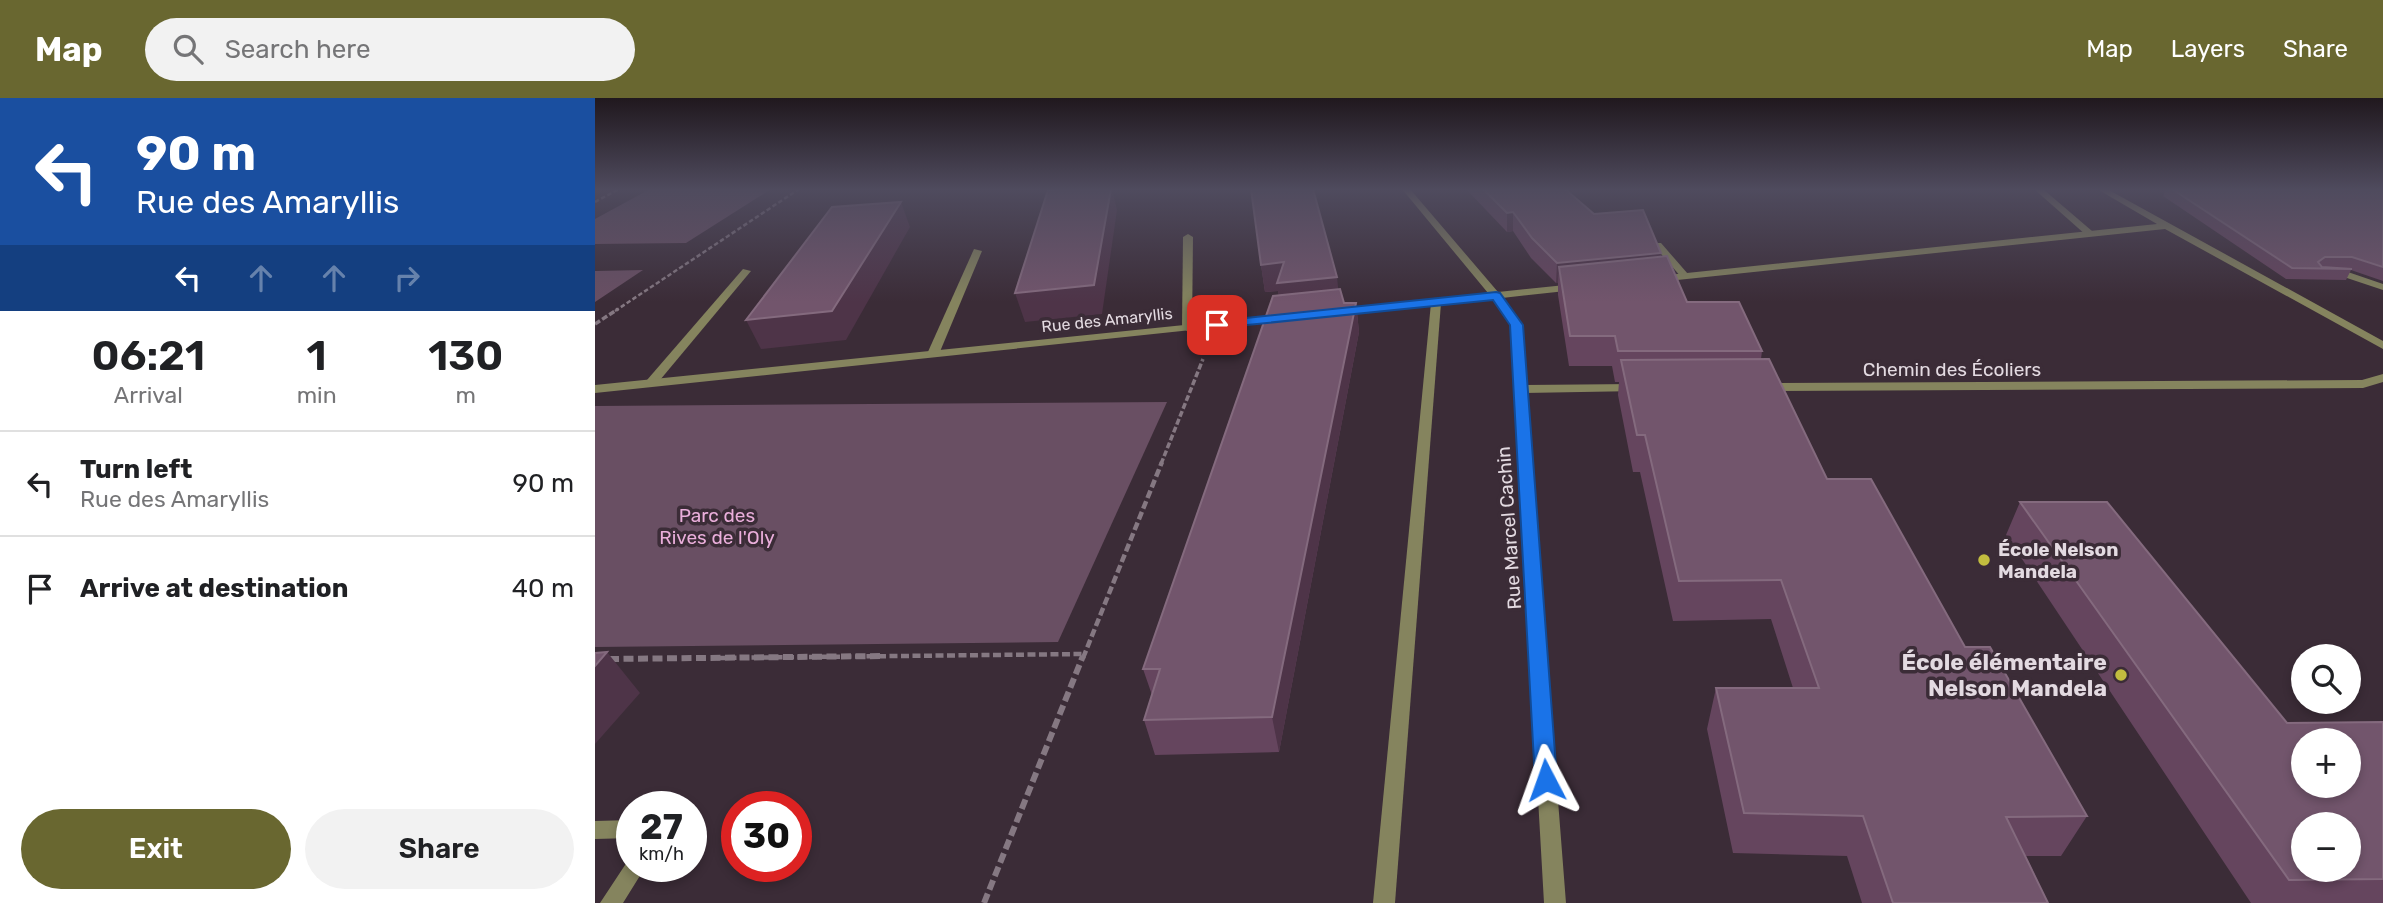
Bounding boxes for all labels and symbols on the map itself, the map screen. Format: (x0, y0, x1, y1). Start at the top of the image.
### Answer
pin (1187, 295, 1247, 355)
street label: Rue des Amaryllis (1041, 304, 1173, 336)
street label: Chemin des Écoliers (1863, 358, 2041, 381)
street label: Rue Marcel Cachin (1492, 446, 1526, 610)
park label: Parc des Rives de l'Oly (659, 504, 775, 549)
place label: École Nelson Mandela (1998, 538, 2118, 583)
marker: École Nelson Mandela (1976, 552, 1992, 568)
place label: École élémentaire Nelson Mandela (1901, 648, 2107, 702)
marker: École élémentaire Nelson Mandela (2113, 667, 2129, 683)
position arrow (1509, 743, 1583, 817)
speed limit sign: 30 (721, 791, 812, 882)

